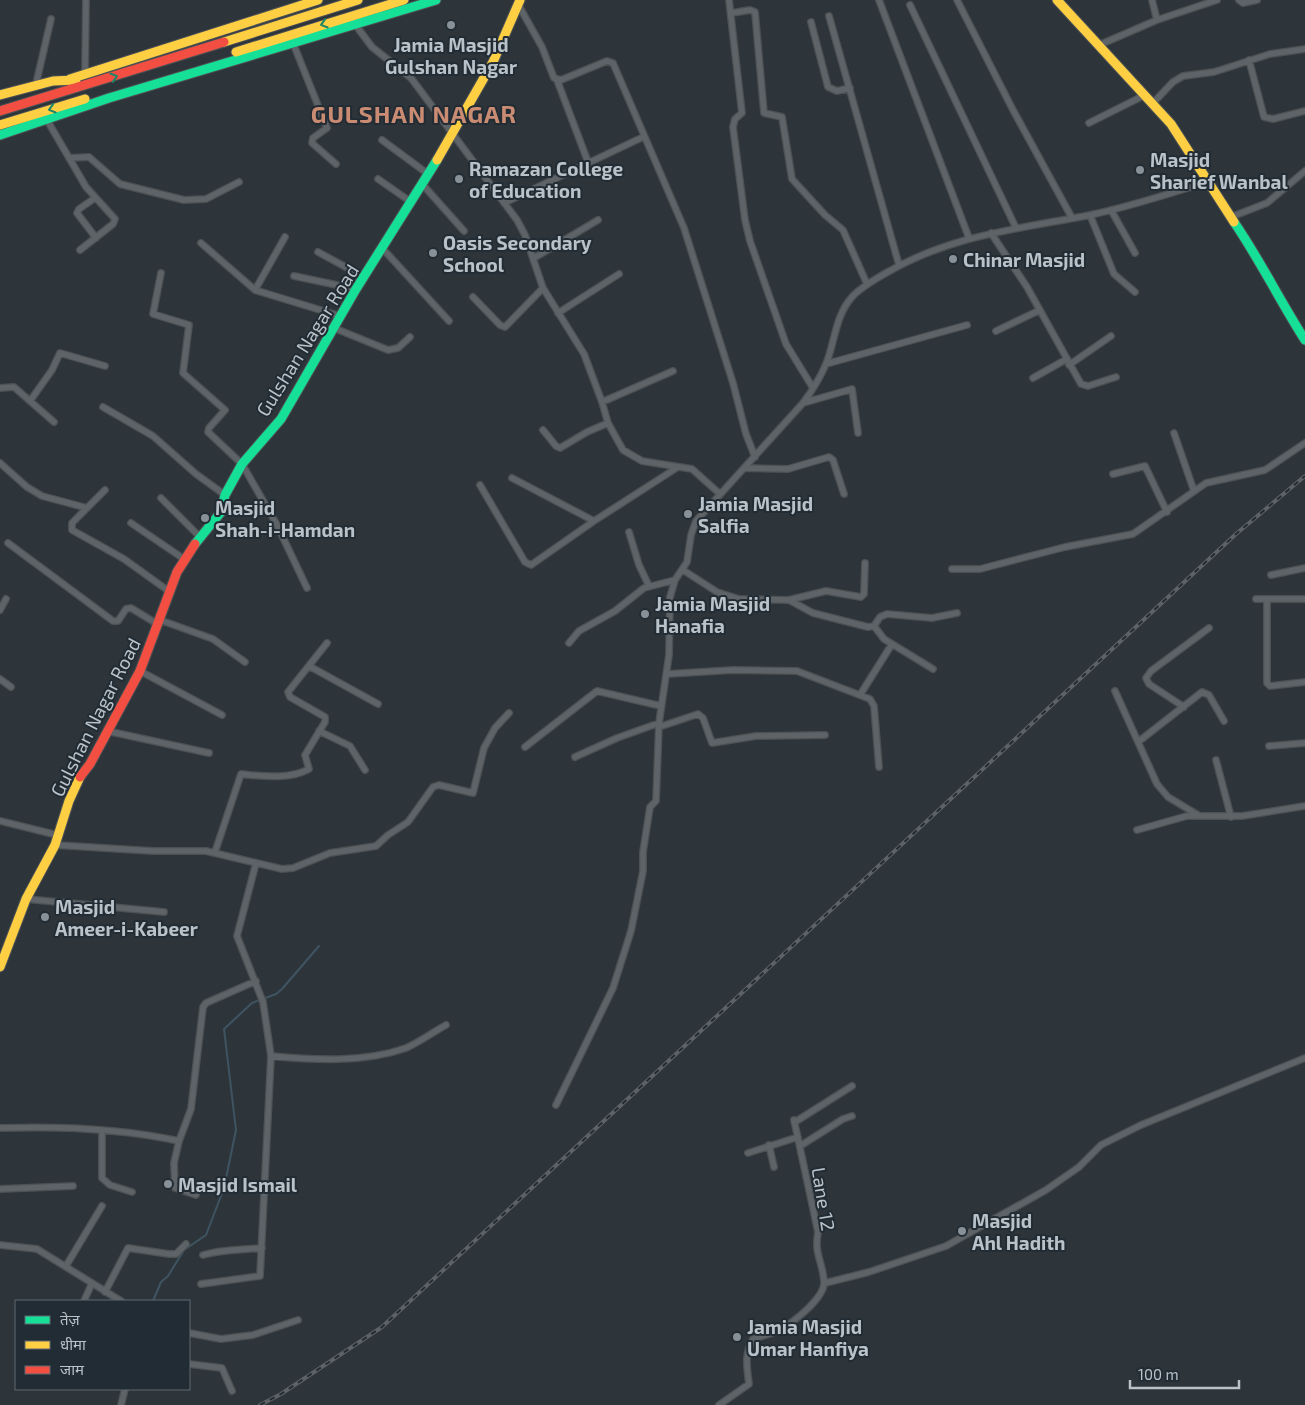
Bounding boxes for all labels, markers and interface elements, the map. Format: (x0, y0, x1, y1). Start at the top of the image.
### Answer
one-way arrow (321, 19, 329, 29)
marker: Jamia Masjid Gulshan Nagar (445, 19, 457, 31)
place label: Jamia Masjid Gulshan Nagar (385, 33, 517, 78)
one-way arrow (109, 73, 117, 83)
district label: GULSHAN NAGAR (311, 99, 517, 128)
one-way arrow (49, 104, 57, 114)
place label: Masjid Sharief Wanbal (1150, 148, 1288, 193)
place label: Ramazan College of Education (469, 157, 624, 202)
marker: Masjid Sharief Wanbal (1134, 164, 1146, 176)
marker: Ramazan College of Education (453, 173, 465, 185)
place label: Oasis Secondary School (443, 231, 592, 276)
marker: Oasis Secondary School (427, 247, 439, 259)
place label: Chinar Masjid (963, 248, 1085, 271)
marker: Chinar Masjid (947, 253, 959, 265)
street label: Gulshan Nagar Road (251, 260, 363, 420)
place label: Jamia Masjid Salfia (698, 492, 813, 537)
place label: Masjid Shah-i-Hamdan (215, 496, 355, 541)
marker: Jamia Masjid Salfia (682, 508, 694, 520)
marker: Masjid Shah-i-Hamdan (199, 512, 211, 524)
place label: Jamia Masjid Hanafia (655, 592, 770, 637)
marker: Jamia Masjid Hanafia (639, 608, 651, 620)
street label: Gulshan Nagar Road (45, 634, 145, 800)
place label: Masjid Ameer-i-Kabeer (55, 895, 198, 940)
marker: Masjid Ameer-i-Kabeer (39, 911, 51, 923)
street label: Lane 12 (808, 1166, 840, 1232)
place label: Masjid Ismail (178, 1173, 298, 1196)
marker: Masjid Ismail (162, 1178, 174, 1190)
place label: Masjid Ahl Hadith (972, 1209, 1066, 1254)
marker: Masjid Ahl Hadith (956, 1225, 968, 1237)
legend (15, 1300, 190, 1390)
text: तेज़ (60, 1310, 81, 1328)
place label: Jamia Masjid Umar Hanfiya (747, 1315, 869, 1361)
marker: Jamia Masjid Umar Hanfiya (731, 1331, 743, 1343)
text: धीमा (60, 1335, 87, 1353)
scale bar (1130, 1358, 1239, 1390)
text: जाम (60, 1360, 85, 1378)
text: 100 m (1138, 1365, 1179, 1383)

